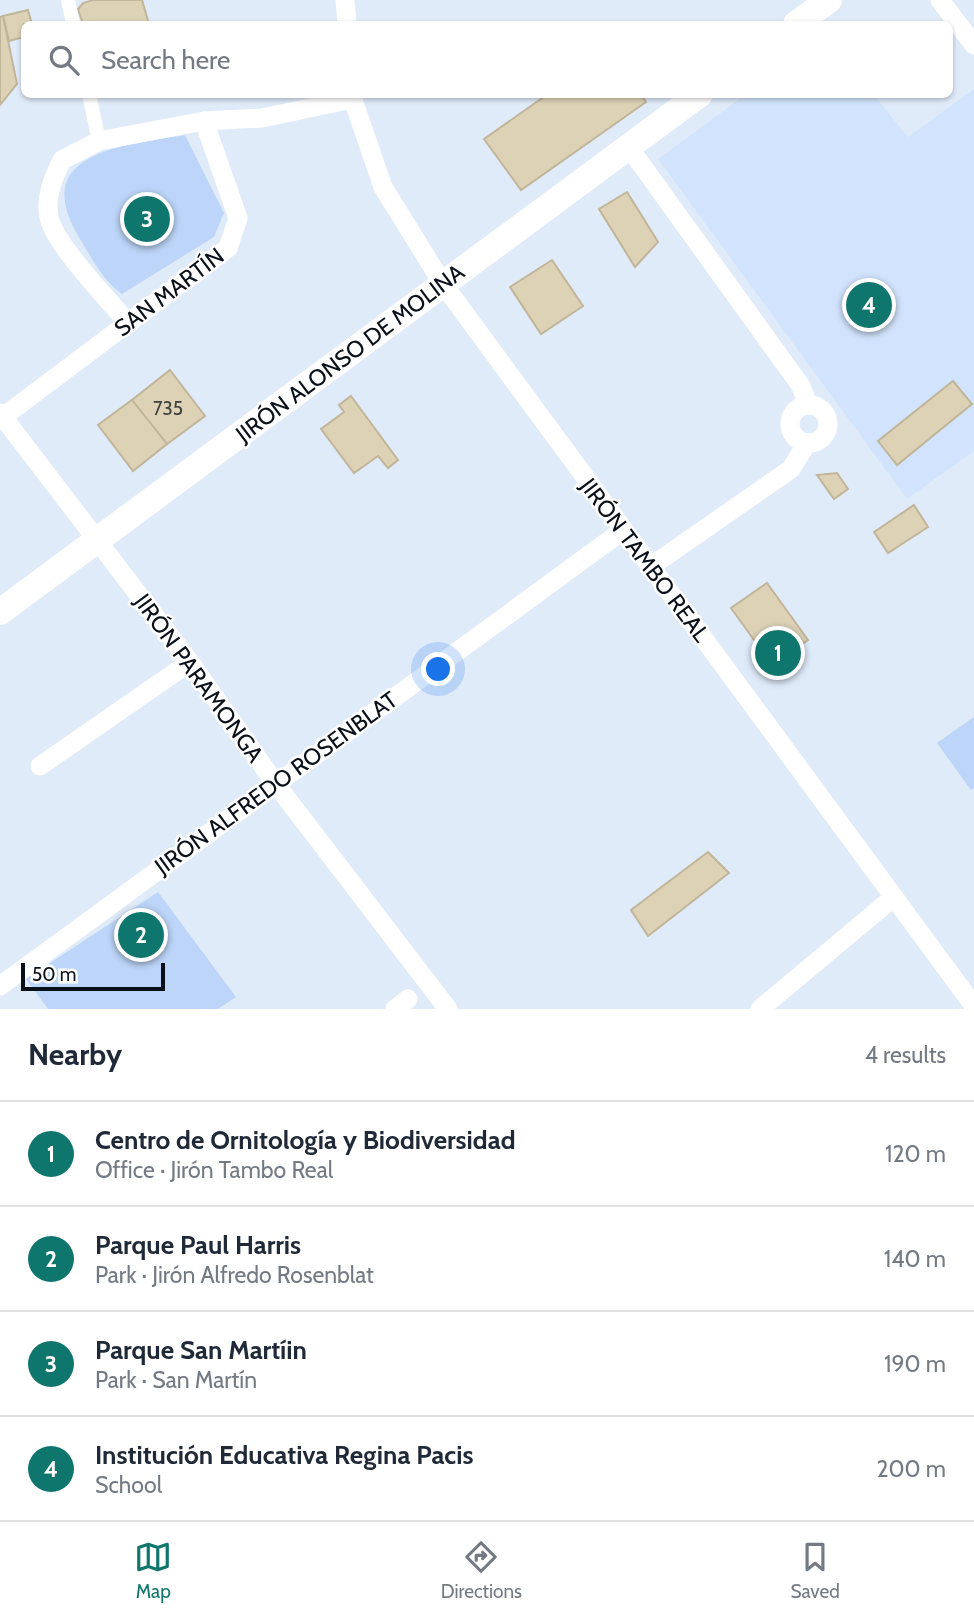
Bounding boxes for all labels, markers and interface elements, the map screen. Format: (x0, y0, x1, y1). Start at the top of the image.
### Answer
search box (21, 21, 953, 98)
icon: search (45, 41, 83, 79)
text: Search here (101, 44, 230, 76)
pin: 3 (124, 193, 170, 245)
street label: SAN MARTÍN (108, 241, 229, 342)
street label: JIRÓN ALONSO DE MOLINA (229, 258, 470, 449)
pin: 4 (846, 279, 892, 331)
house number: 735 (153, 397, 183, 420)
street label: JIRÓN TAMBO REAL (574, 472, 716, 648)
street label: JIRÓN PARAMONGA (128, 588, 269, 768)
pin: 1 (755, 627, 801, 679)
your location (421, 652, 455, 686)
street label: JIRÓN ALFREDO ROSENBLAT (148, 686, 403, 881)
pin: 2 (118, 909, 164, 961)
scale bar (21, 960, 164, 992)
text: 50 m (32, 963, 76, 986)
text: Nearby (28, 1036, 122, 1073)
text: 4 results (865, 1041, 946, 1069)
text: Centro de Ornitología y Biodiversidad (95, 1124, 516, 1156)
text: 1 (47, 1140, 55, 1168)
text: 120 m (885, 1140, 946, 1168)
text: Office · Jirón Tambo Real (95, 1156, 333, 1184)
text: Parque Paul Harris (95, 1229, 301, 1261)
text: 2 (45, 1245, 57, 1273)
text: 140 m (884, 1245, 946, 1273)
text: Park · Jirón Alfredo Rosenblat (95, 1261, 374, 1289)
text: Parque San Martíin (95, 1334, 307, 1366)
text: 3 (45, 1350, 57, 1378)
text: 190 m (884, 1350, 946, 1378)
text: Park · San Martín (95, 1366, 257, 1394)
text: Institución Educativa Regina Pacis (95, 1439, 473, 1471)
text: 4 (44, 1455, 58, 1483)
text: 200 m (876, 1455, 946, 1483)
text: School (95, 1471, 162, 1499)
tab: Map (134, 1538, 172, 1603)
tab: Directions (441, 1538, 522, 1603)
tab: Saved (790, 1538, 840, 1603)

